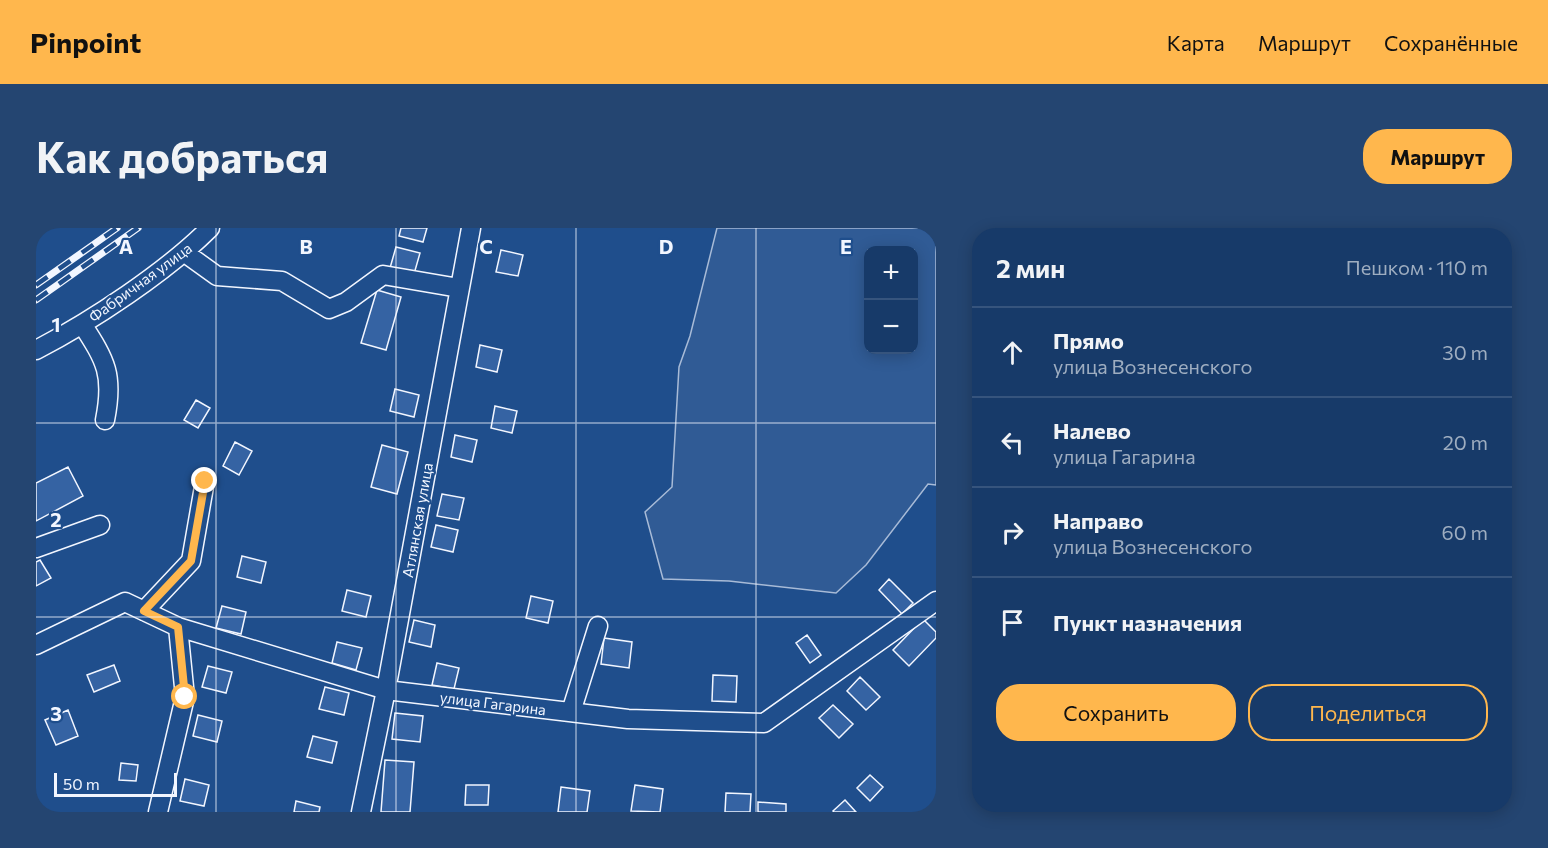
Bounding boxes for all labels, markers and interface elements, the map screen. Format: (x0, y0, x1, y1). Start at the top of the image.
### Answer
text: Pinpoint (30, 25, 141, 59)
text: Карта (1167, 30, 1225, 55)
text: Маршрут (1258, 30, 1351, 55)
text: Сохранённые (1384, 30, 1518, 55)
button: Маршрут (1363, 129, 1512, 184)
text: Как добраться (36, 130, 328, 182)
text: A (119, 234, 133, 258)
text: B (299, 234, 313, 258)
text: C (479, 234, 493, 258)
text: D (659, 234, 673, 258)
text: E (840, 234, 852, 258)
street label: Фабричная улица (85, 239, 195, 325)
map controls (864, 246, 918, 354)
button: + (864, 246, 918, 300)
text: 2 мин (996, 252, 1065, 283)
text: Пешком · 110 m (1346, 255, 1488, 279)
button: − (864, 300, 918, 354)
text: 1 (51, 312, 61, 336)
text: Прямо (1053, 327, 1124, 354)
icon: ahead (996, 336, 1029, 369)
text: 30 m (1442, 340, 1488, 364)
text: улица Вознесенского (1053, 354, 1253, 378)
text: Налево (1053, 417, 1131, 444)
icon: left (996, 426, 1029, 459)
text: 20 m (1443, 430, 1488, 454)
text: улица Гагарина (1053, 444, 1196, 468)
street label: Атлянская улица (398, 461, 436, 579)
route end (191, 467, 217, 493)
text: 2 (50, 507, 62, 531)
text: Направо (1053, 507, 1143, 534)
icon: right (996, 516, 1029, 549)
text: 60 m (1442, 520, 1488, 544)
text: улица Вознесенского (1053, 534, 1253, 558)
icon: arrive (996, 606, 1029, 639)
text: Пункт назначения (1053, 609, 1242, 636)
route start (171, 683, 197, 709)
button: Сохранить (996, 684, 1236, 741)
button: Поделиться (1248, 684, 1488, 741)
street label: улица Гагарина (439, 688, 547, 718)
text: 3 (50, 701, 62, 725)
scale bar (54, 770, 177, 798)
text: 50 m (63, 774, 100, 793)

